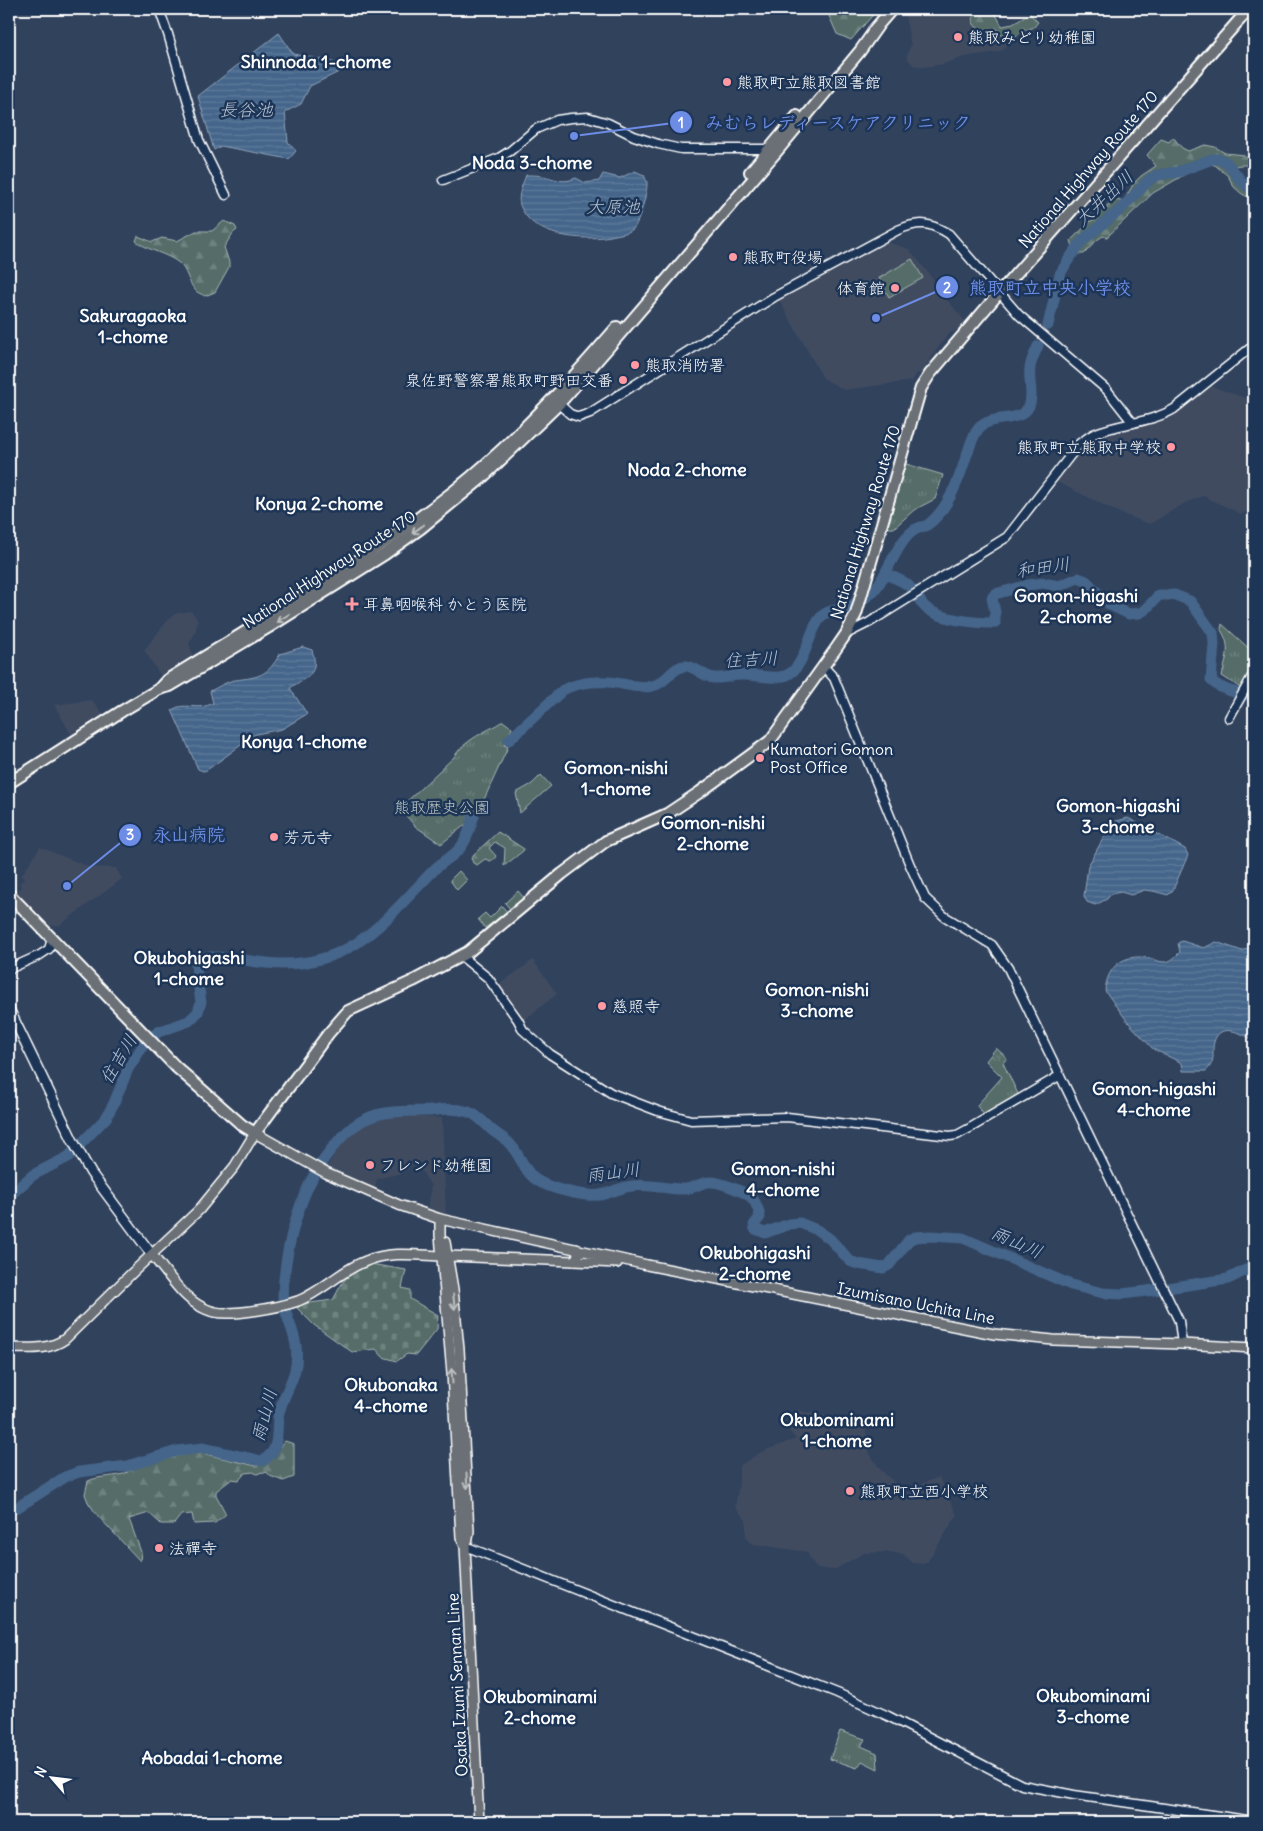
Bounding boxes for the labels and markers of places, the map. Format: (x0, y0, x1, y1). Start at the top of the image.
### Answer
place label: 熊取みどり幼稚園 (968, 27, 1096, 47)
marker: 熊取みどり幼稚園 (952, 31, 964, 43)
place label: 熊取町立熊取図書館 (737, 72, 881, 92)
marker: 熊取町立熊取図書館 (721, 76, 733, 88)
callout: みむらレディースケアクリニック (668, 106, 983, 139)
place label: 熊取町役場 (743, 247, 823, 267)
marker: 熊取町役場 (727, 251, 739, 263)
callout: 熊取町立中央小学校 (934, 271, 1141, 304)
place label: 体育館 (837, 278, 885, 298)
marker: 体育館 (889, 282, 901, 294)
place label: 熊取消防署 (645, 355, 725, 375)
marker: 熊取消防署 (629, 359, 641, 371)
place label: 泉佐野警察署熊取町野田交番 (405, 370, 613, 390)
marker: 泉佐野警察署熊取町野田交番 (617, 374, 629, 386)
place label: 熊取町立熊取中学校 (1017, 437, 1161, 457)
marker: 熊取町立熊取中学校 (1165, 441, 1177, 453)
place label: 耳鼻咽喉科 かとう医院 (363, 594, 527, 614)
marker: 耳鼻咽喉科 かとう医院 (345, 597, 359, 611)
place label: Kumatori Gomon Post Office (770, 739, 893, 777)
marker: Kumatori Gomon Post Office (754, 752, 766, 764)
callout: 永山病院 (118, 818, 235, 851)
place label: 芳元寺 (284, 827, 332, 847)
marker: 芳元寺 (268, 831, 280, 843)
place label: 慈照寺 (612, 996, 660, 1016)
marker: 慈照寺 (596, 1000, 608, 1012)
place label: フレンド幼稚園 (380, 1155, 492, 1175)
marker: フレンド幼稚園 (364, 1159, 376, 1171)
place label: 熊取町立西小学校 (860, 1481, 988, 1501)
marker: 熊取町立西小学校 (844, 1485, 856, 1497)
place label: 法禪寺 (169, 1538, 217, 1558)
marker: 法禪寺 (153, 1542, 165, 1554)

